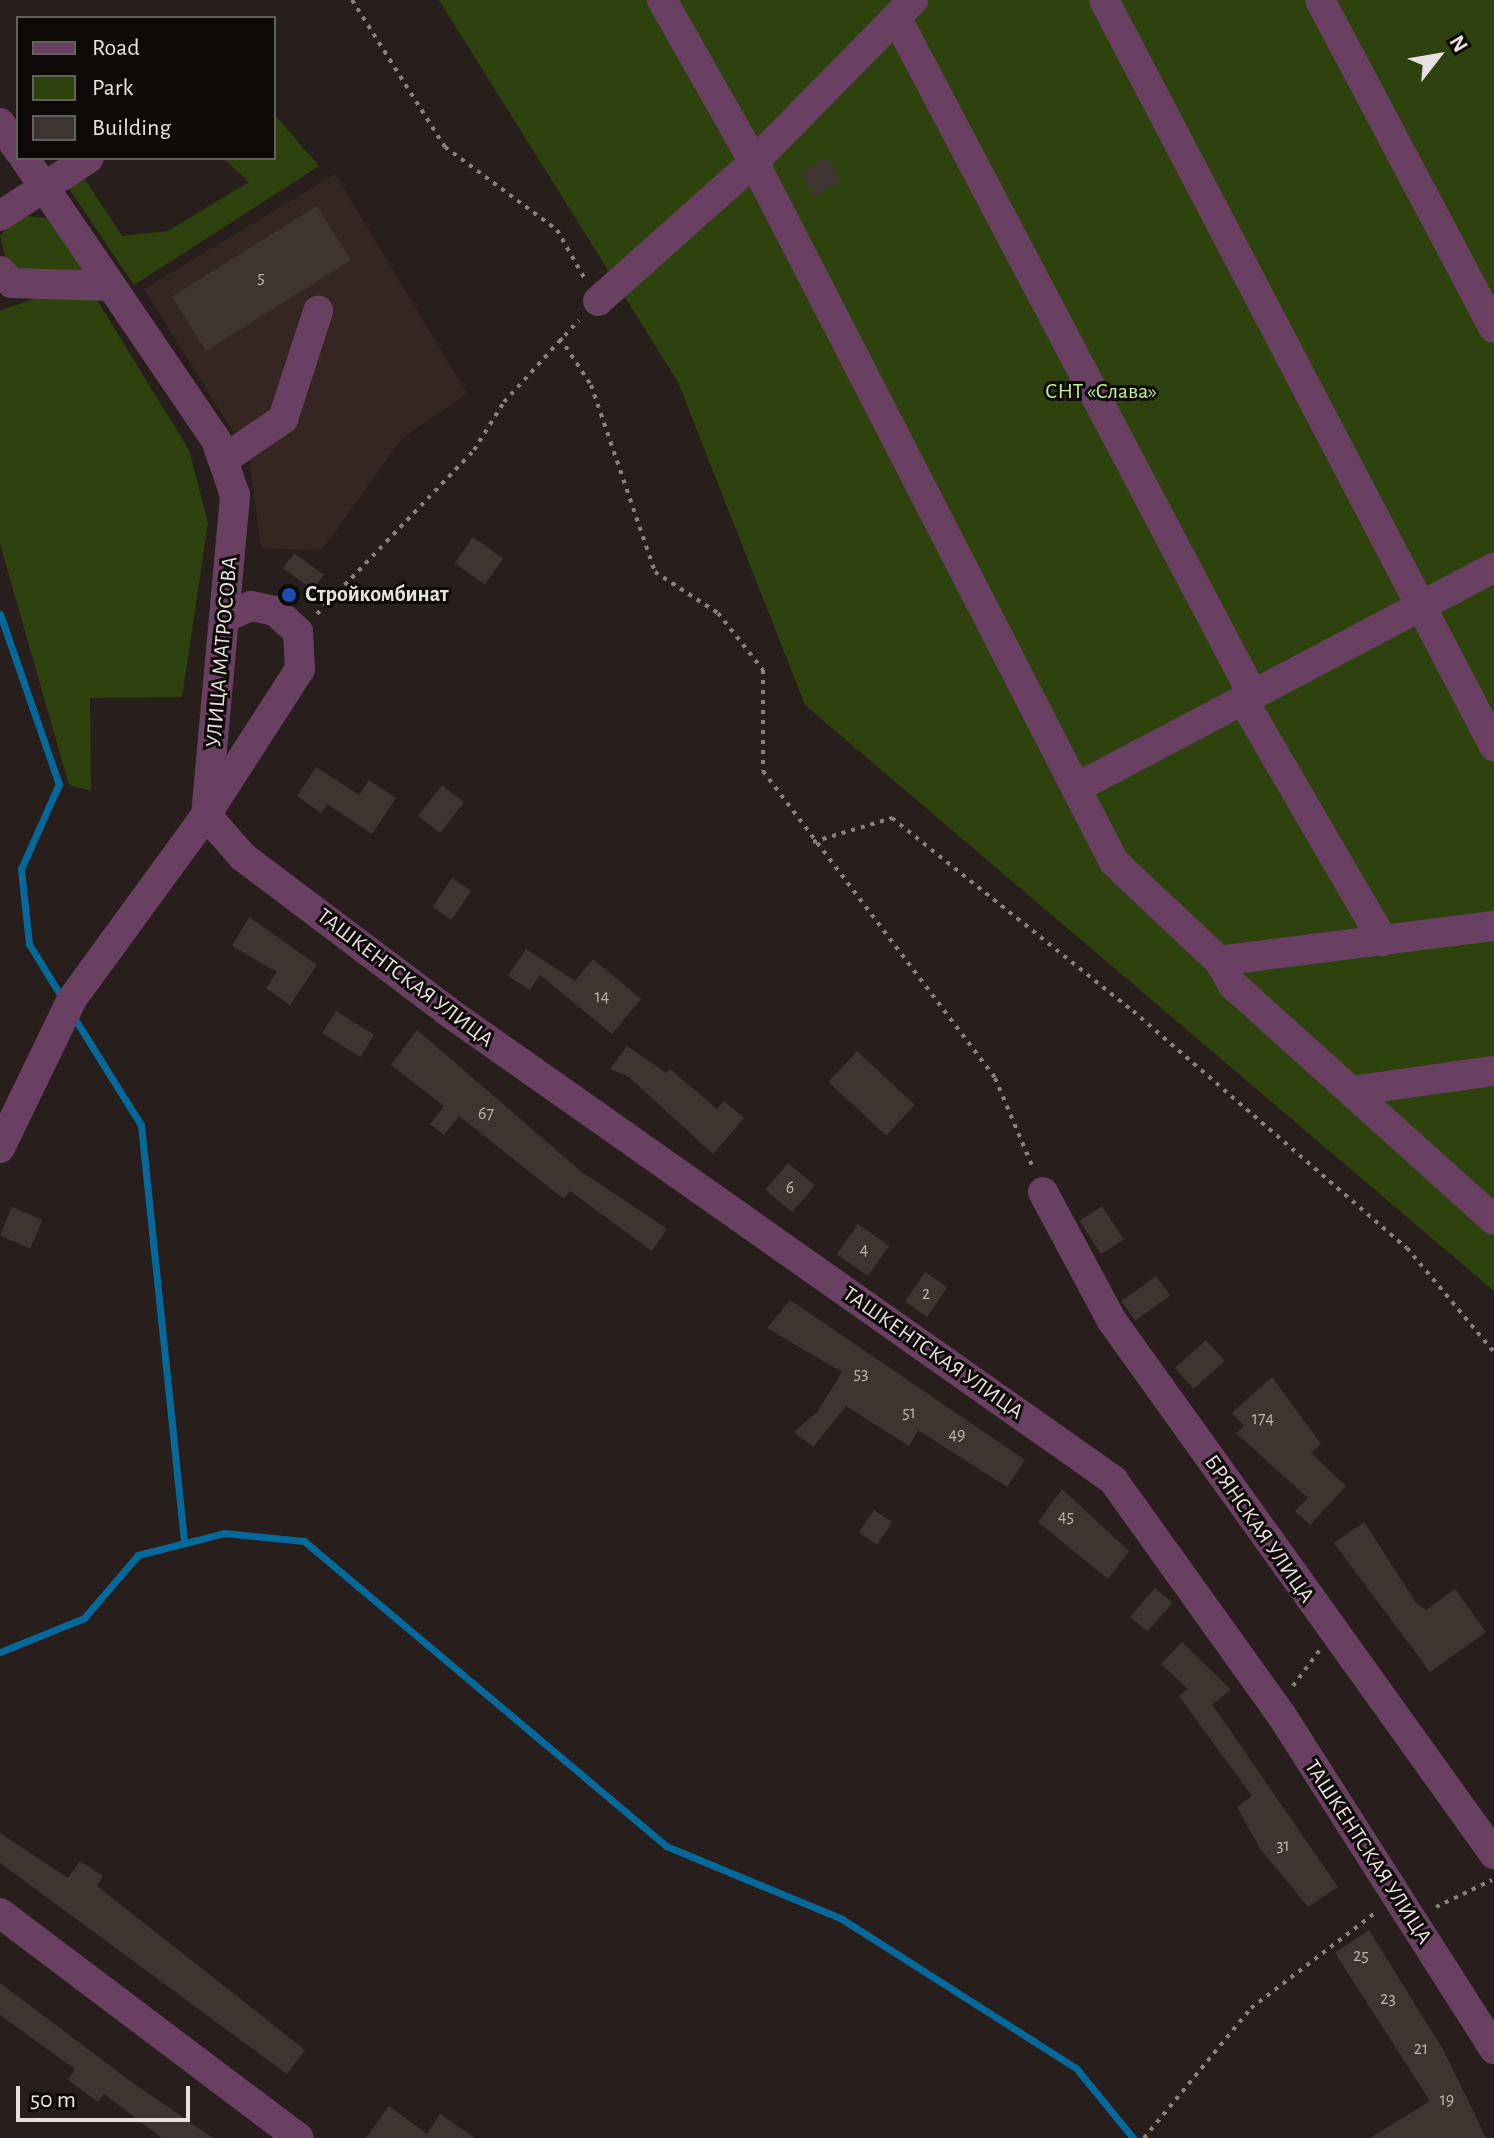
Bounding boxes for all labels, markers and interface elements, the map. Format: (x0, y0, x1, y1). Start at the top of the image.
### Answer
legend (16, 16, 276, 160)
north arrow (1398, 16, 1478, 96)
text: N (1445, 31, 1472, 56)
text: Road (92, 36, 140, 60)
text: Park (92, 76, 133, 100)
text: Building (92, 116, 171, 140)
house number: 5 (257, 267, 265, 289)
park label: СНТ «Слава» (1045, 379, 1157, 405)
street label: УЛИЦА МАТРОСОВА (201, 556, 243, 748)
place label: Стройкомбинат (305, 582, 449, 608)
marker: Стройкомбинат (280, 586, 298, 604)
street label: ТАШКЕНТСКАЯ УЛИЦА (312, 903, 498, 1053)
house number: 14 (595, 986, 609, 1008)
house number: 67 (478, 1103, 494, 1125)
house number: 6 (786, 1177, 794, 1199)
house number: 4 (860, 1239, 868, 1261)
street label: ТАШКЕНТСКАЯ УЛИЦА (838, 1281, 1028, 1425)
house number: 2 (922, 1283, 930, 1305)
house number: 53 (854, 1363, 868, 1385)
house number: 51 (902, 1402, 916, 1424)
house number: 174 (1252, 1408, 1274, 1430)
house number: 49 (948, 1424, 966, 1446)
street label: БРЯНСКАЯ УЛИЦА (1198, 1450, 1320, 1608)
house number: 45 (1058, 1506, 1074, 1528)
street label: ТАШКЕНТСКАЯ УЛИЦА (1299, 1755, 1437, 1949)
house number: 31 (1276, 1835, 1290, 1857)
house number: 25 (1353, 1945, 1369, 1967)
house number: 23 (1380, 1988, 1396, 2010)
house number: 21 (1414, 2038, 1428, 2060)
scale bar (20, 2070, 194, 2120)
text: 50 m (30, 2088, 76, 2112)
house number: 19 (1440, 2089, 1454, 2111)

